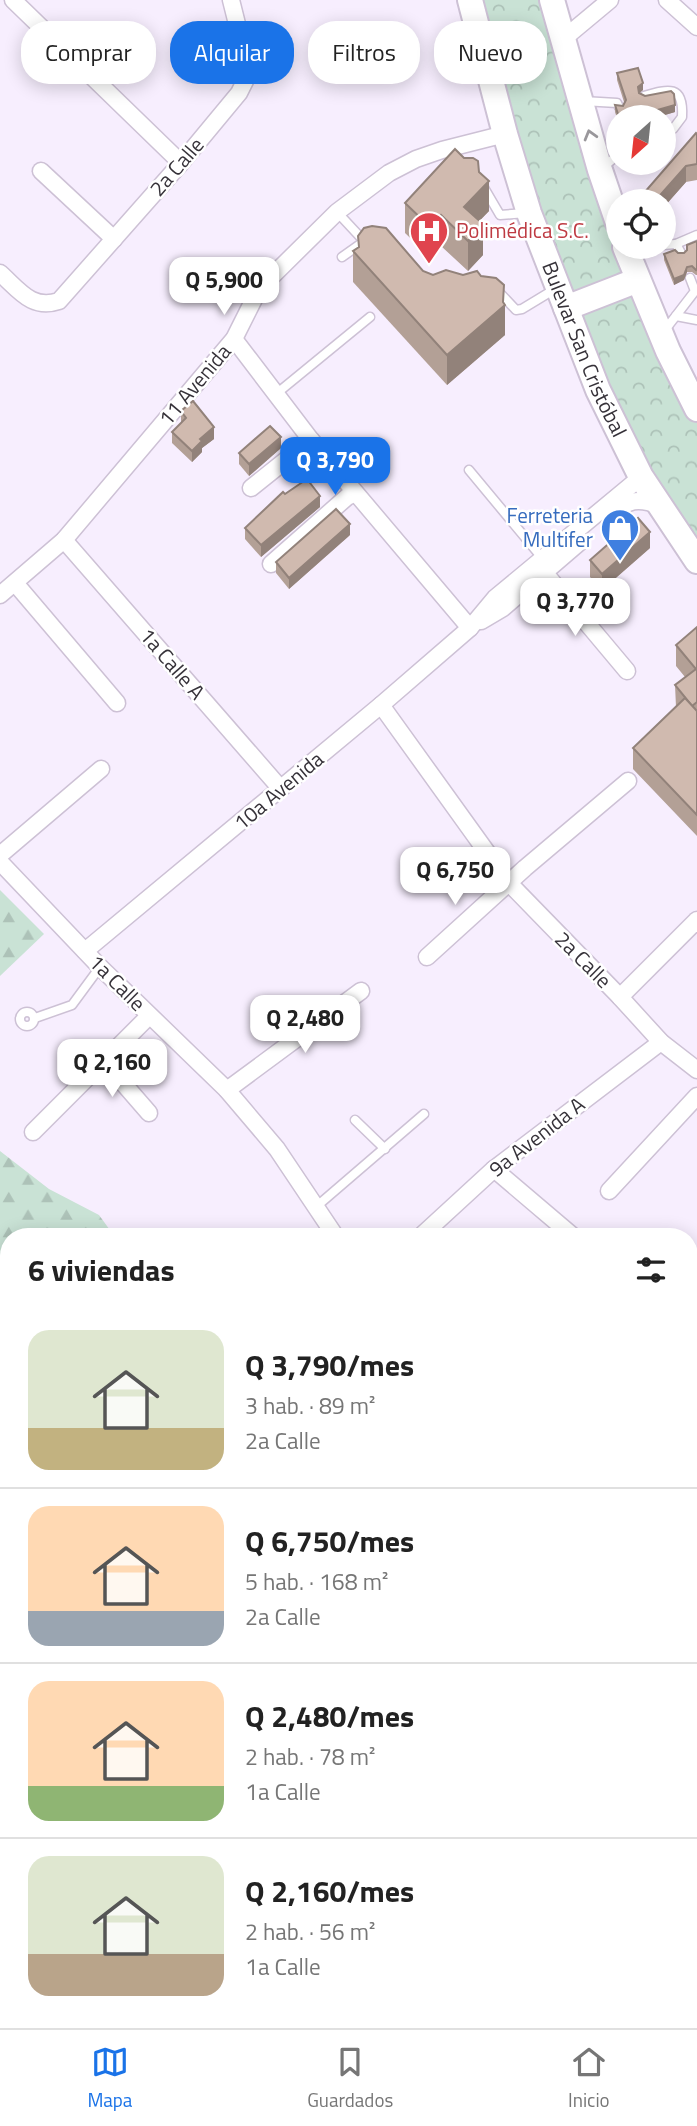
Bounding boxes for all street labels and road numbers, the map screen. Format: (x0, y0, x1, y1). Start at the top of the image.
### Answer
street label: 2a Calle (141, 130, 211, 203)
street label: Bulevar San Cristóbal (534, 256, 636, 442)
street label: 11 Avenida (150, 336, 238, 432)
street label: 1a Calle A (132, 620, 213, 707)
street label: 10a Avenida (226, 743, 331, 837)
street label: 2a Calle (548, 924, 619, 995)
street label: 1a Calle (82, 947, 153, 1018)
street label: 9a Avenida A (482, 1088, 592, 1184)

